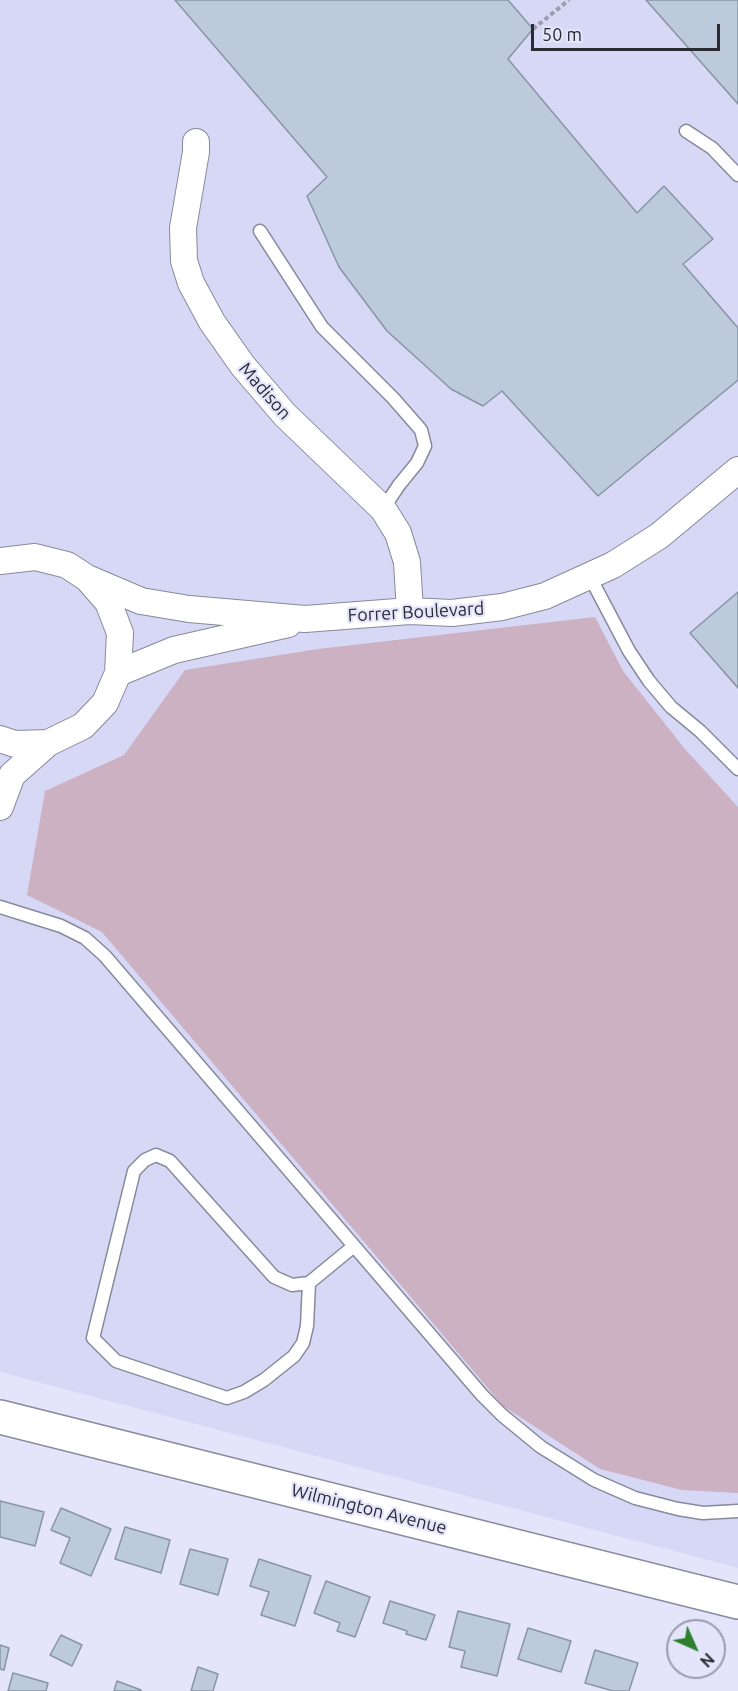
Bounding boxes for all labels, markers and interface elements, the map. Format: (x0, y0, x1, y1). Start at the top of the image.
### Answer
scale bar (534, 12, 723, 50)
text: 50 m (542, 24, 582, 44)
street label: Madison (234, 358, 296, 424)
street label: Forrer Boulevard (347, 598, 485, 626)
street label: Wilmington Avenue (289, 1479, 449, 1539)
north arrow (666, 1619, 726, 1679)
text: N (697, 1650, 718, 1671)

